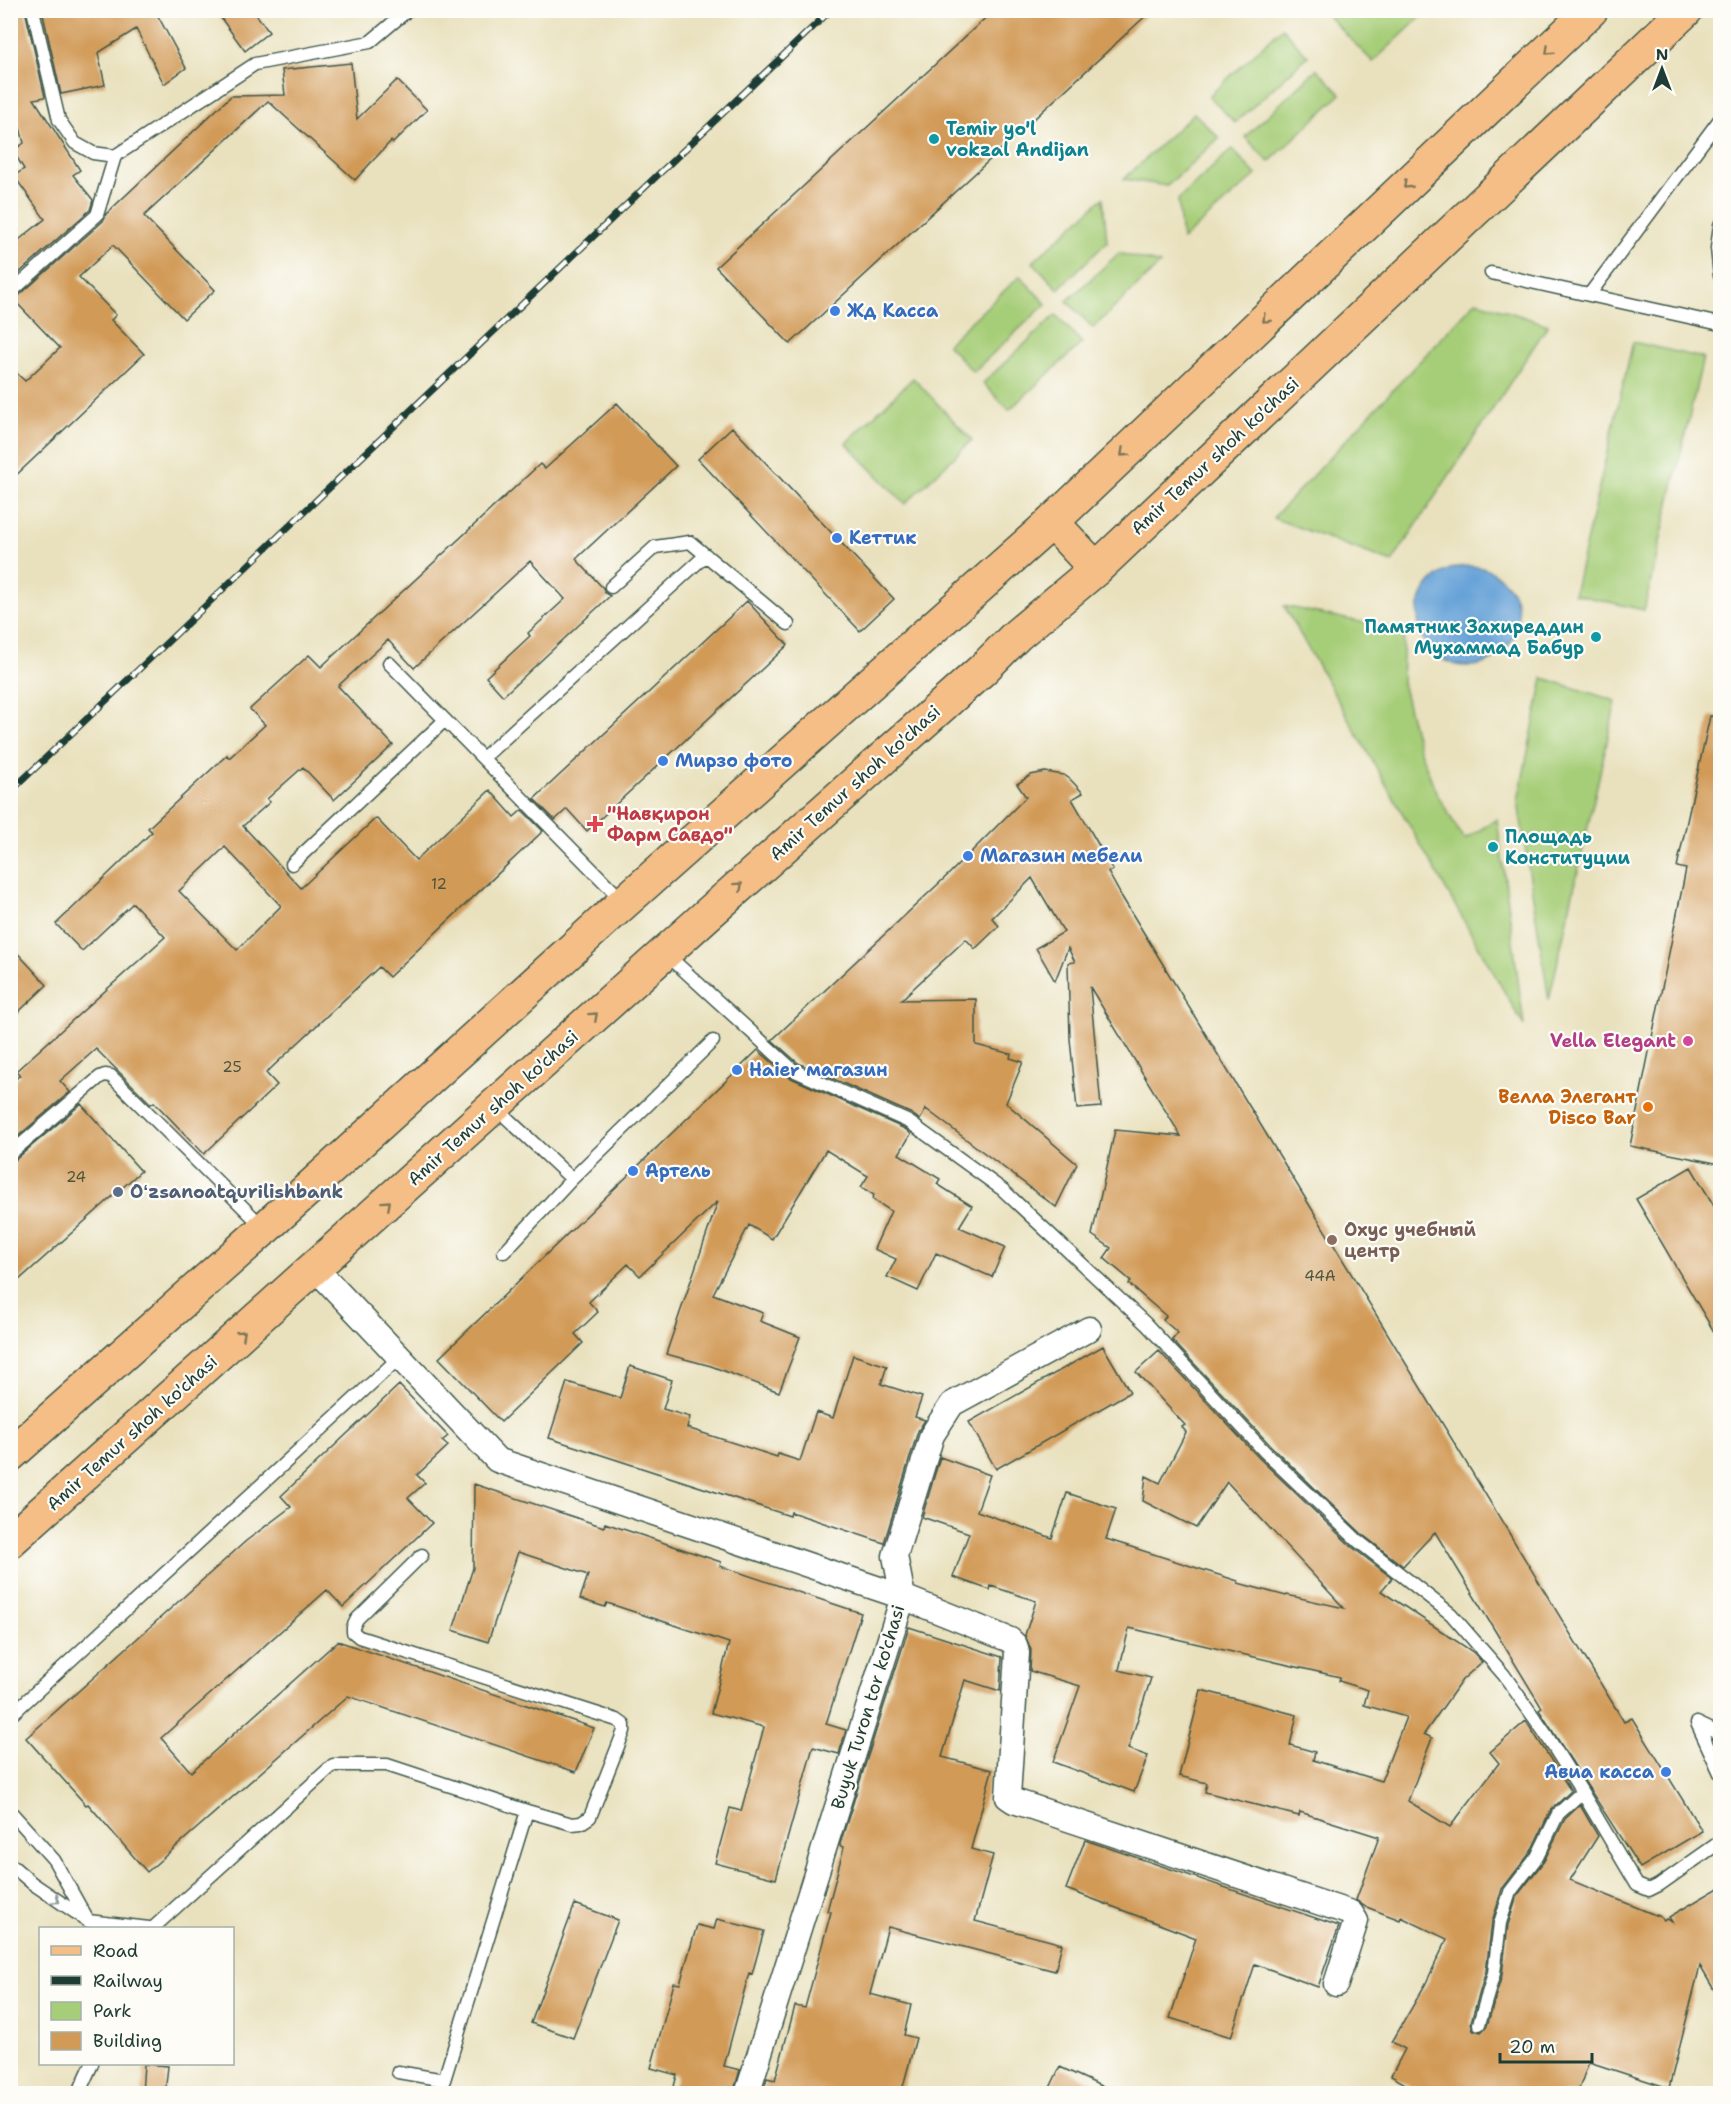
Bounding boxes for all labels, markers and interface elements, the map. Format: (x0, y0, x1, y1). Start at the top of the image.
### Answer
north arrow (1632, 39, 1692, 99)
one-way arrow (1545, 44, 1555, 55)
text: N (1656, 44, 1668, 65)
place label: Temir yo'l vokzal Andijan (946, 117, 1089, 162)
marker: Temir yo'l vokzal Andijan (927, 132, 941, 146)
one-way arrow (1403, 178, 1414, 189)
place label: Жд Касса (847, 299, 939, 323)
marker: Жд Касса (828, 304, 842, 318)
one-way arrow (1262, 312, 1272, 323)
street label: Amir Temur shoh ko'chasi (1126, 372, 1304, 540)
one-way arrow (1120, 446, 1131, 457)
place label: Кеттик (849, 526, 916, 550)
marker: Кеттик (830, 531, 844, 545)
place label: Памятник Захиреддин Мухаммад Бабур (1365, 615, 1584, 660)
marker: Памятник Захиреддин Мухаммад Бабур (1589, 630, 1603, 644)
street label: Amir Temur shoh ko'chasi (764, 700, 946, 866)
place label: Мирзо фото (675, 749, 792, 773)
marker: Мирзо фото (656, 754, 670, 768)
place label: "Навқирон Фарм Савдо" (607, 802, 733, 847)
marker: "Навқирон Фарм Савдо" (588, 817, 602, 831)
place label: Площадь Конституции (1505, 825, 1631, 870)
marker: Площадь Конституции (1486, 840, 1500, 854)
place label: Магазин мебели (980, 844, 1143, 868)
marker: Магазин мебели (961, 849, 975, 863)
house number: 12 (431, 874, 447, 894)
one-way arrow (732, 882, 743, 893)
one-way arrow (587, 1012, 598, 1023)
street label: Amir Temur shoh ko'chasi (402, 1025, 584, 1191)
place label: Vella Elegant (1550, 1029, 1676, 1053)
marker: Vella Elegant (1681, 1034, 1695, 1048)
house number: 25 (222, 1057, 242, 1077)
place label: Haier магазин (749, 1058, 888, 1082)
marker: Haier магазин (730, 1063, 744, 1077)
place label: Велла Элегант Disco Bar (1498, 1085, 1636, 1130)
marker: Велла Элегант Disco Bar (1641, 1100, 1655, 1114)
place label: Артель (645, 1159, 711, 1183)
marker: Артель (626, 1164, 640, 1178)
house number: 24 (66, 1167, 86, 1187)
place label: Oʻzsanoatqurilishbank (130, 1180, 343, 1204)
marker: Oʻzsanoatqurilishbank (111, 1185, 125, 1199)
one-way arrow (380, 1200, 391, 1211)
place label: Охус учебный центр (1344, 1218, 1476, 1263)
marker: Охус учебный центр (1325, 1233, 1339, 1247)
house number: 44A (1304, 1266, 1336, 1286)
one-way arrow (235, 1330, 246, 1341)
street label: Amir Temur shoh ko'chasi (41, 1350, 223, 1516)
street label: Buyuk Turon tor ko'chasi (825, 1602, 911, 1812)
place label: Авиа касса (1544, 1760, 1655, 1784)
marker: Авиа касса (1659, 1765, 1673, 1779)
one-way arrow (50, 1893, 61, 1904)
legend (39, 1927, 234, 2065)
text: Road (93, 1939, 138, 1963)
text: Railway (93, 1969, 163, 1993)
text: Park (93, 1999, 132, 2023)
scale bar (1500, 2026, 1592, 2064)
text: Building (93, 2029, 162, 2053)
text: 20 m (1509, 2035, 1555, 2059)

